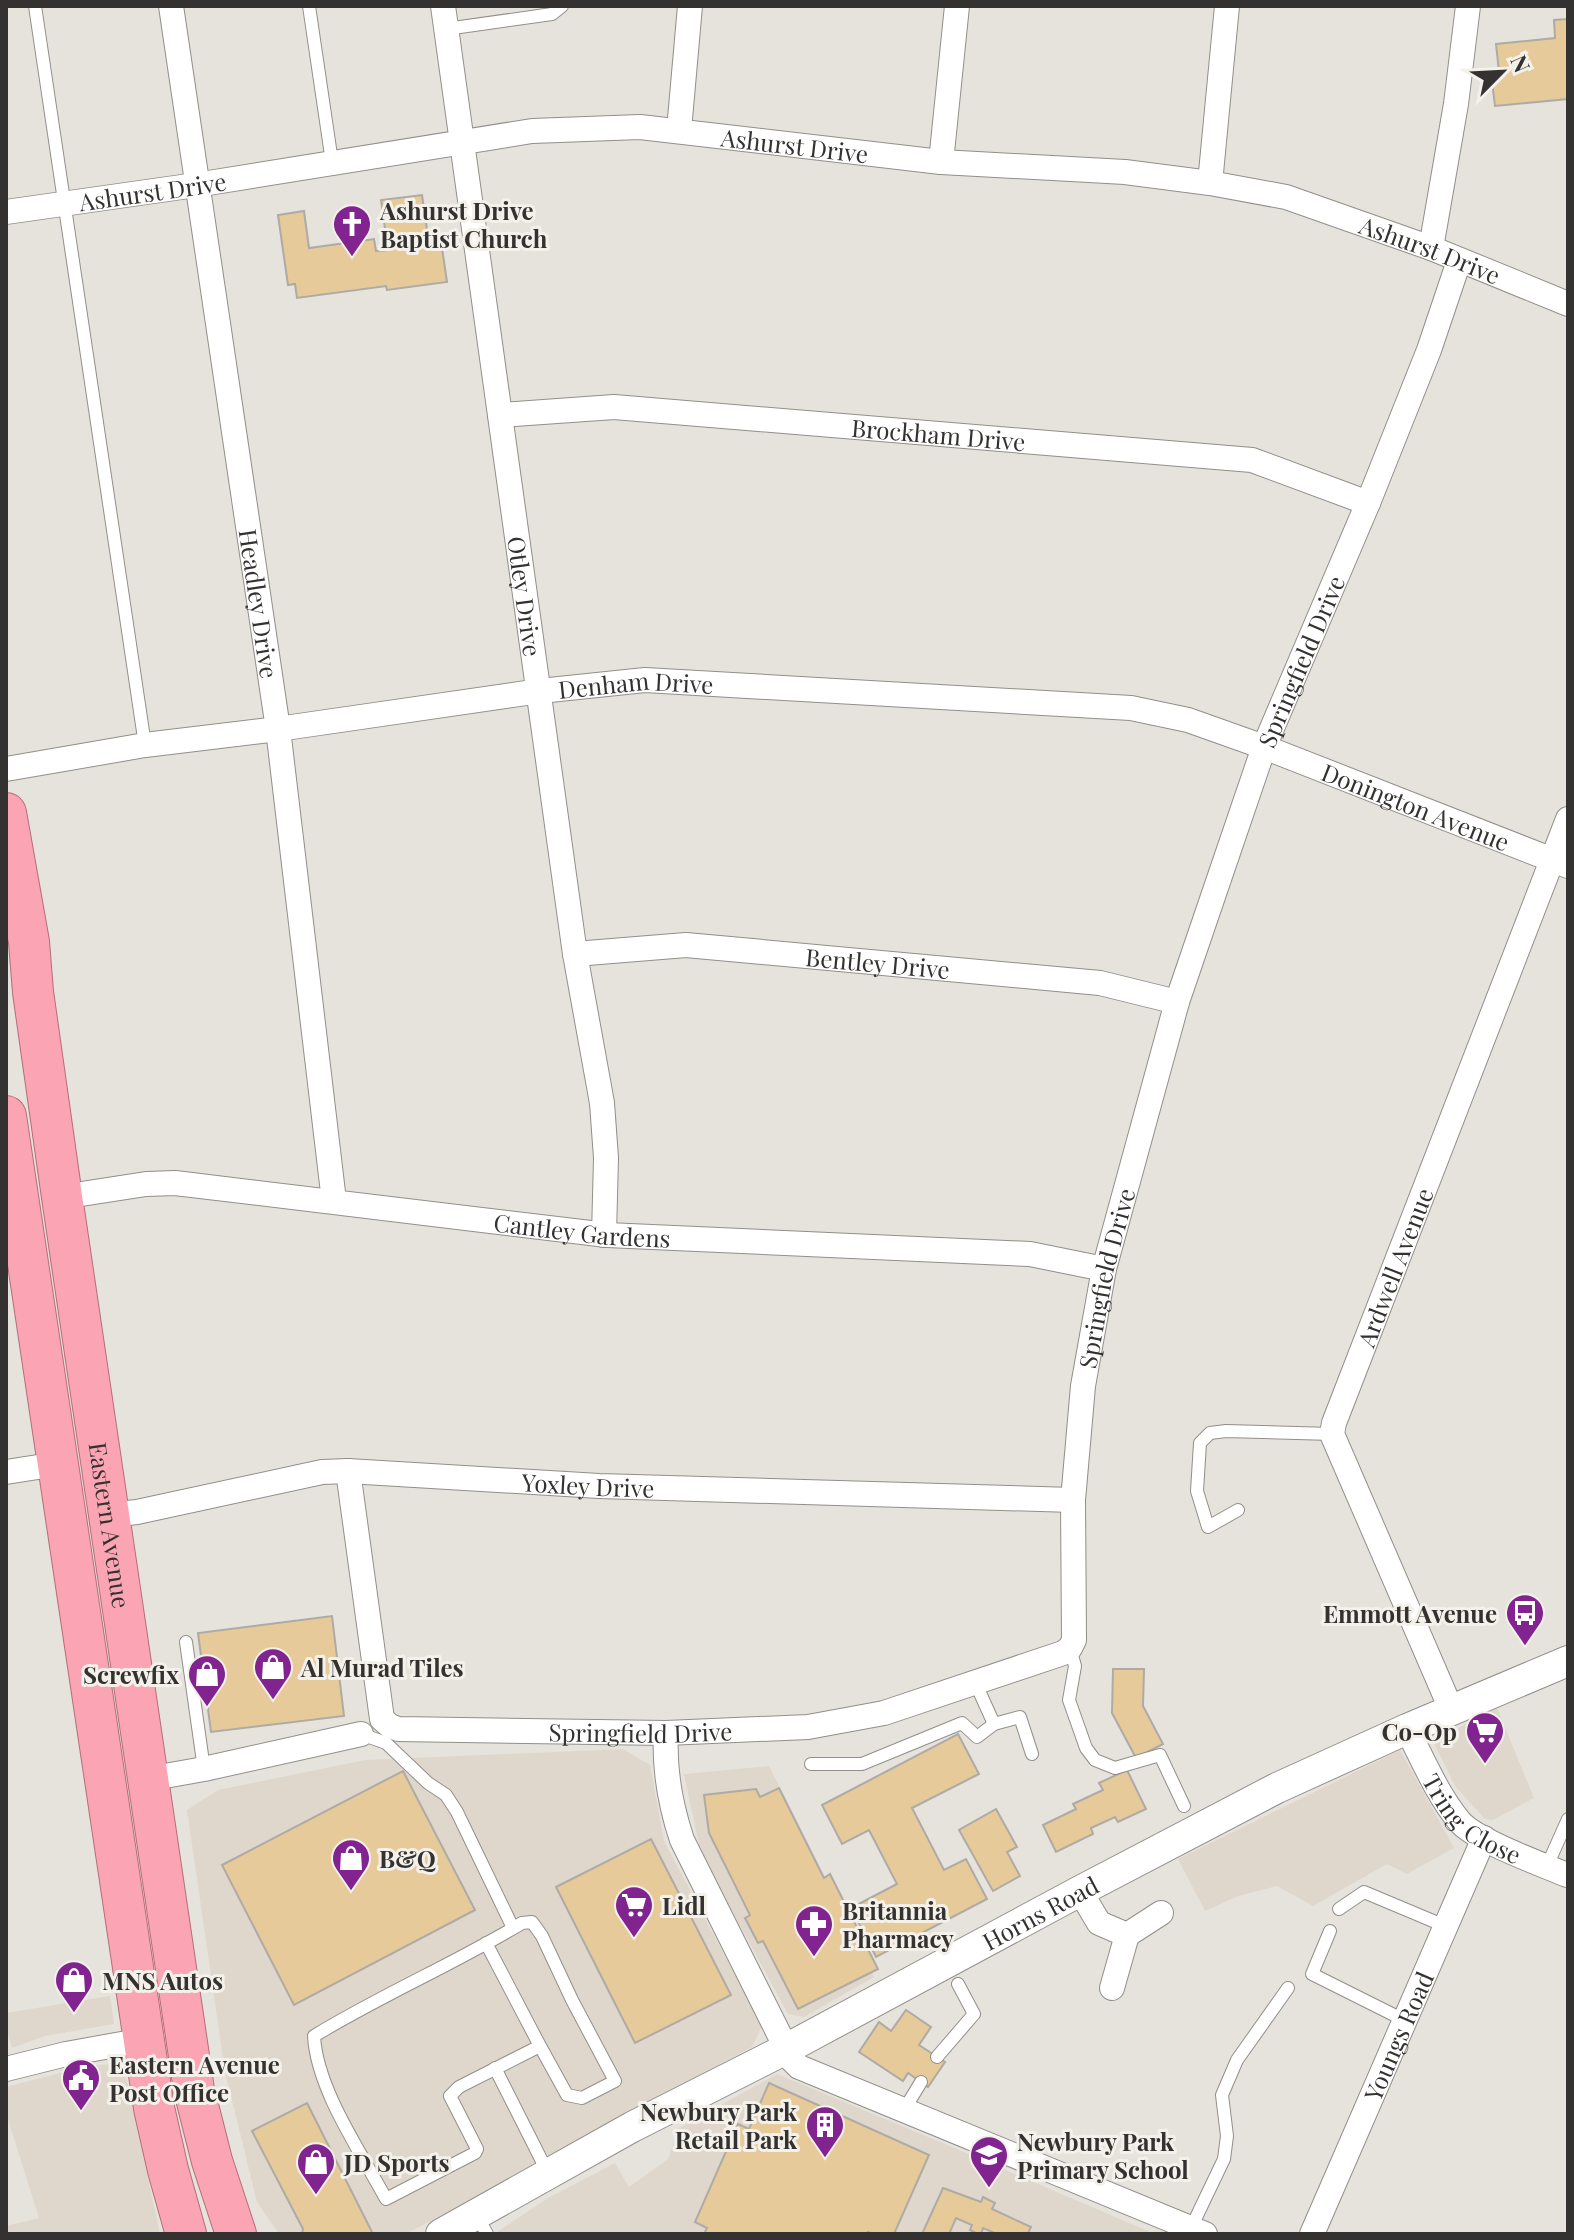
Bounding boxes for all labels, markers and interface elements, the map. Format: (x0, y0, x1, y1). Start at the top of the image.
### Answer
north arrow (1462, 32, 1542, 112)
text: N (1504, 50, 1538, 77)
street label: Ashurst Drive (718, 120, 870, 169)
street label: Ashurst Drive (76, 164, 228, 218)
place label: Ashurst Drive Baptist Church (379, 194, 548, 254)
church icon: Ashurst Drive Baptist Church (331, 203, 373, 258)
street label: Ashurst Drive (1355, 208, 1505, 291)
street label: Brockham Drive (850, 411, 1027, 457)
street label: Headley Drive (233, 527, 286, 680)
street label: Otley Drive (501, 534, 549, 658)
street label: Springfield Drive (1250, 570, 1351, 752)
street label: Denham Drive (556, 664, 714, 705)
street label: Donington Avenue (1317, 755, 1514, 858)
street label: Bentley Drive (804, 940, 951, 985)
street label: Ardwell Avenue (1349, 1183, 1440, 1352)
street label: Springfield Drive (1070, 1184, 1141, 1371)
street label: Cantley Gardens (492, 1206, 671, 1254)
street label: Eastern Avenue (82, 1440, 139, 1610)
street label: Yoxley Drive (520, 1465, 655, 1504)
bus stop icon: Emmott Avenue (1504, 1592, 1546, 1647)
place label: Emmott Avenue (1323, 1597, 1497, 1629)
shop icon: Al Murad Tiles (252, 1646, 294, 1701)
place label: Al Murad Tiles (300, 1651, 464, 1683)
shop icon: Screwfix (186, 1653, 228, 1708)
place label: Screwfix (83, 1658, 179, 1690)
supermarket icon: Co-Op (1464, 1710, 1506, 1765)
street label: Springfield Drive (548, 1714, 733, 1749)
place label: Co-Op (1382, 1715, 1457, 1747)
street label: Tring Close (1416, 1768, 1526, 1870)
shop icon: B&Q (330, 1837, 372, 1892)
place label: B&Q (379, 1842, 436, 1874)
street label: Horns Road (976, 1868, 1104, 1957)
supermarket icon: Lidl (613, 1884, 655, 1939)
place label: Lidl (662, 1889, 707, 1921)
place label: Britannia Pharmacy (842, 1894, 954, 1954)
pharmacy icon: Britannia Pharmacy (793, 1903, 835, 1958)
shop icon: MNS Autos (53, 1959, 95, 2014)
place label: MNS Autos (102, 1964, 223, 1996)
street label: Youngs Road (1356, 1966, 1440, 2106)
place label: Eastern Avenue Post Office (109, 2048, 280, 2108)
public building icon: Eastern Avenue Post Office (60, 2057, 102, 2112)
place label: Newbury Park Retail Park (640, 2095, 798, 2155)
building icon: Newbury Park Retail Park (804, 2104, 846, 2159)
place label: Newbury Park Primary School (1017, 2125, 1189, 2185)
school or university icon: Newbury Park Primary School (968, 2134, 1010, 2189)
shop icon: JD Sports (295, 2141, 337, 2196)
place label: JD Sports (343, 2146, 450, 2178)

